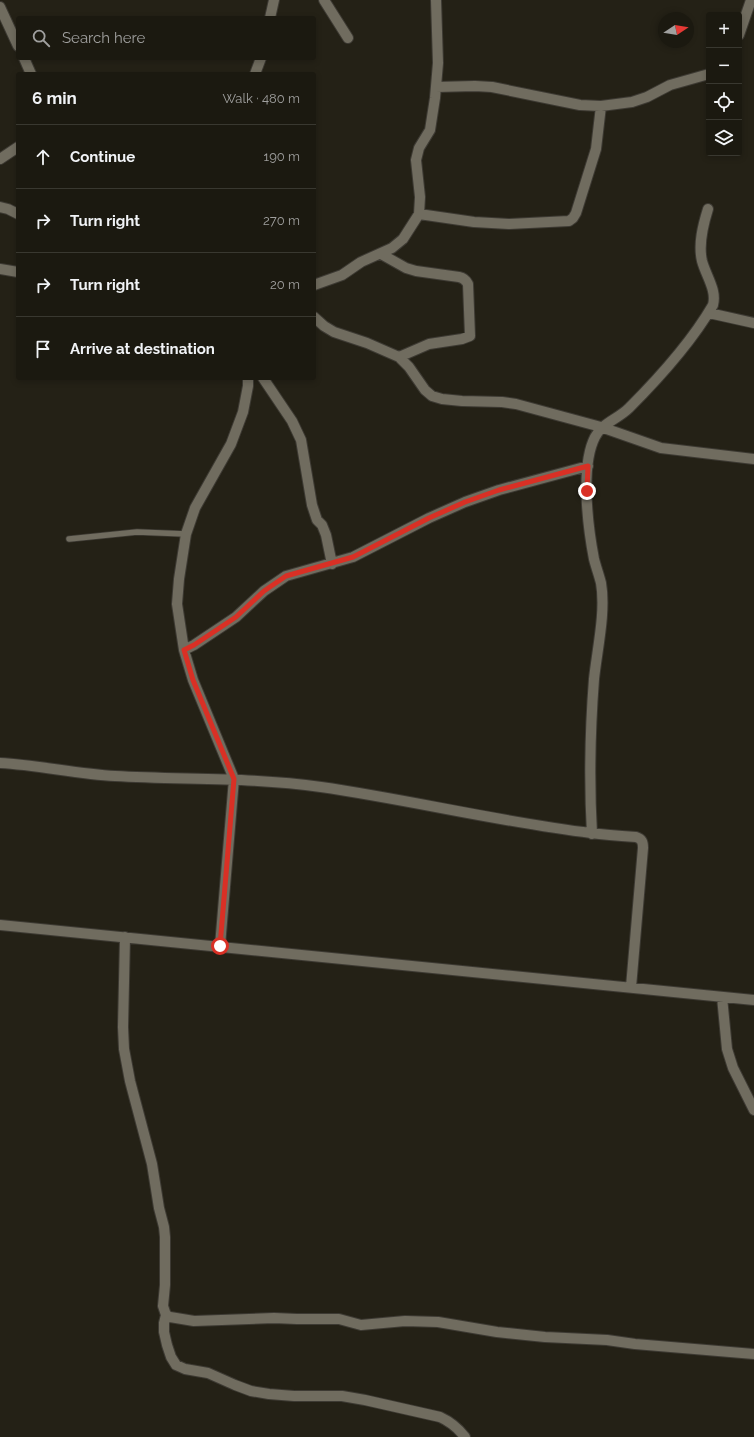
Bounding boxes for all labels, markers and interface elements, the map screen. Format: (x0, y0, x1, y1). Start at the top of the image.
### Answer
north arrow (658, 12, 694, 48)
map controls (706, 12, 742, 156)
button: + (706, 12, 742, 48)
search box (16, 16, 316, 60)
icon: search (30, 27, 52, 49)
text: Search here (62, 29, 145, 47)
button: − (706, 48, 742, 84)
button: locate (706, 84, 742, 120)
text: 6 min (32, 88, 77, 108)
text: Walk · 480 m (222, 91, 300, 106)
button: layers (706, 120, 742, 156)
icon: ahead (32, 146, 54, 168)
text: Continue (70, 148, 135, 166)
text: 190 m (264, 149, 300, 164)
icon: right (32, 210, 54, 232)
text: Turn right (70, 212, 140, 230)
text: 270 m (263, 213, 300, 228)
icon: right (32, 274, 54, 296)
text: Turn right (70, 276, 140, 294)
text: 20 m (270, 277, 300, 292)
icon: arrive (32, 338, 54, 360)
text: Arrive at destination (70, 340, 215, 358)
route end (578, 482, 596, 500)
route start (211, 937, 229, 955)

